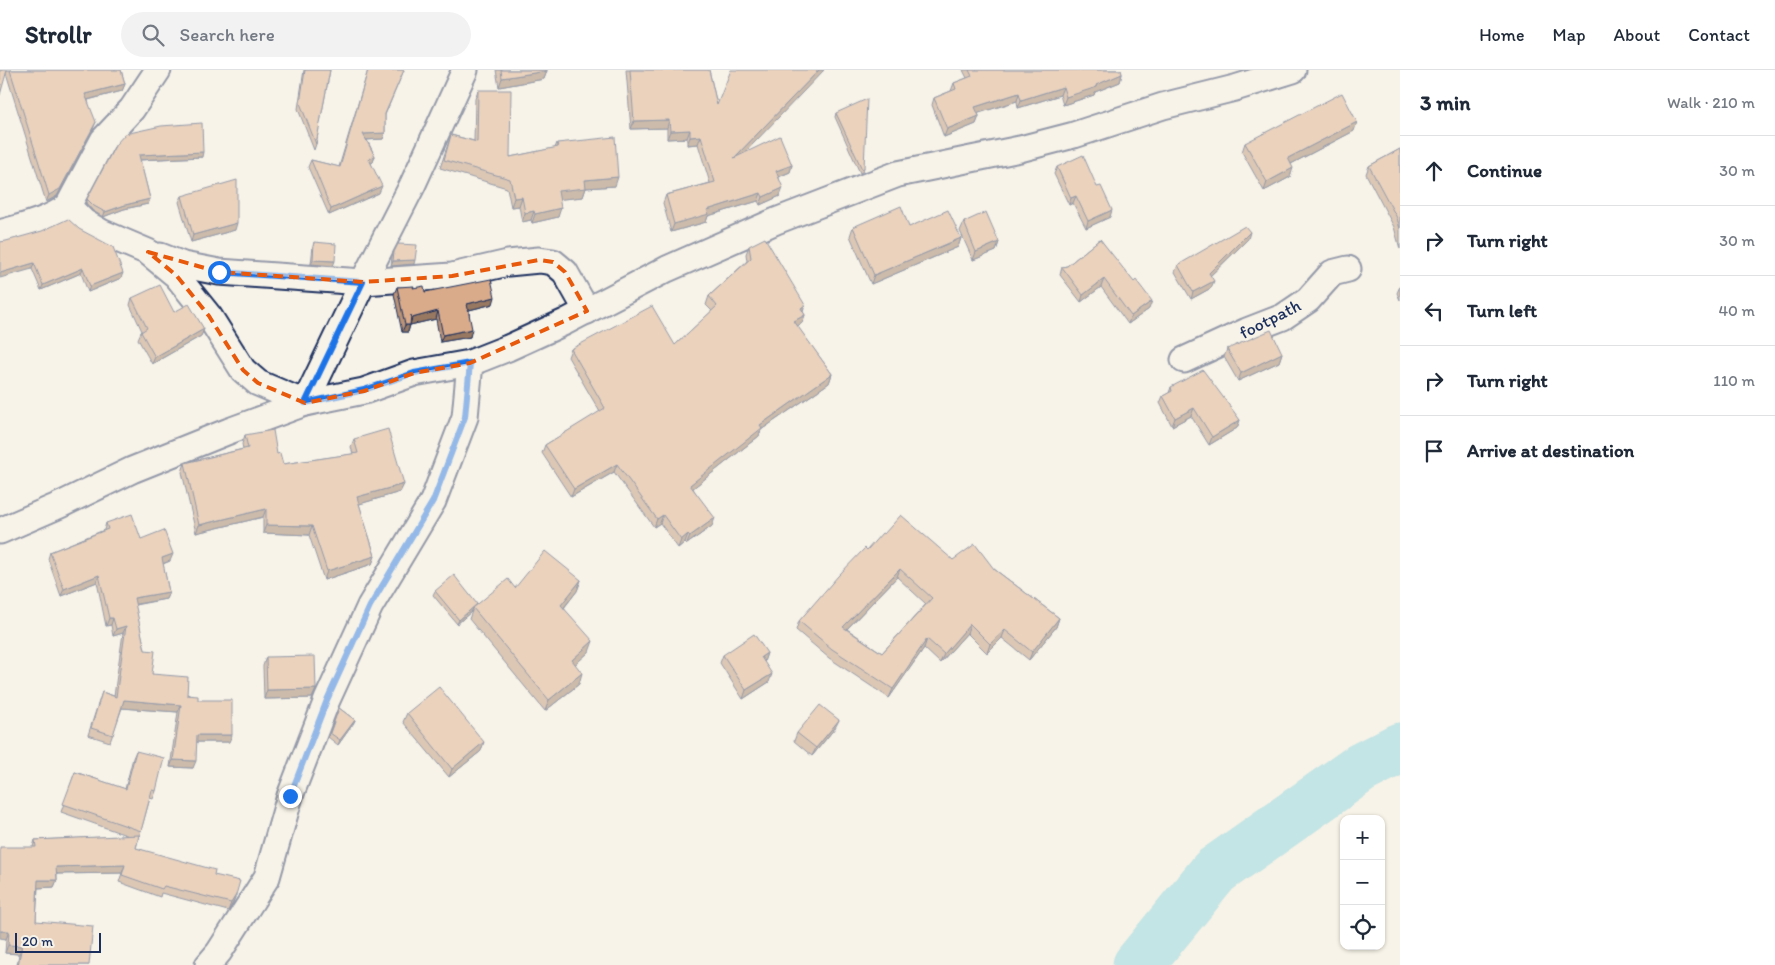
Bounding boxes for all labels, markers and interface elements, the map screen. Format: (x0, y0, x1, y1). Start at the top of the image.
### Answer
search box (121, 12, 471, 57)
text: Strollr (25, 20, 91, 49)
icon: search (139, 21, 167, 49)
text: Search here (179, 23, 275, 46)
text: Home (1479, 24, 1525, 46)
text: Map (1553, 24, 1586, 46)
text: About (1614, 24, 1660, 46)
text: Contact (1688, 24, 1750, 46)
text: 3 min (1420, 90, 1470, 115)
text: Walk · 210 m (1667, 93, 1755, 112)
icon: ahead (1420, 157, 1448, 185)
text: Continue (1467, 159, 1542, 182)
text: 30 m (1719, 161, 1755, 180)
icon: right (1420, 227, 1448, 255)
text: Turn right (1467, 229, 1548, 252)
text: 30 m (1719, 231, 1755, 250)
route start (208, 261, 231, 284)
street label: footpath (1235, 294, 1305, 344)
icon: left (1420, 297, 1448, 325)
text: Turn left (1467, 299, 1537, 322)
text: 40 m (1718, 301, 1755, 320)
icon: right (1420, 367, 1448, 395)
text: Turn right (1467, 369, 1548, 392)
text: 110 m (1713, 371, 1755, 390)
icon: arrive (1420, 437, 1448, 465)
text: Arrive at destination (1467, 439, 1634, 462)
route end (279, 785, 302, 808)
map controls (1340, 815, 1385, 950)
button: + (1340, 815, 1385, 860)
button: − (1340, 860, 1385, 905)
button: locate (1340, 905, 1385, 950)
scale bar (15, 930, 101, 953)
text: 20 m (22, 933, 53, 950)

